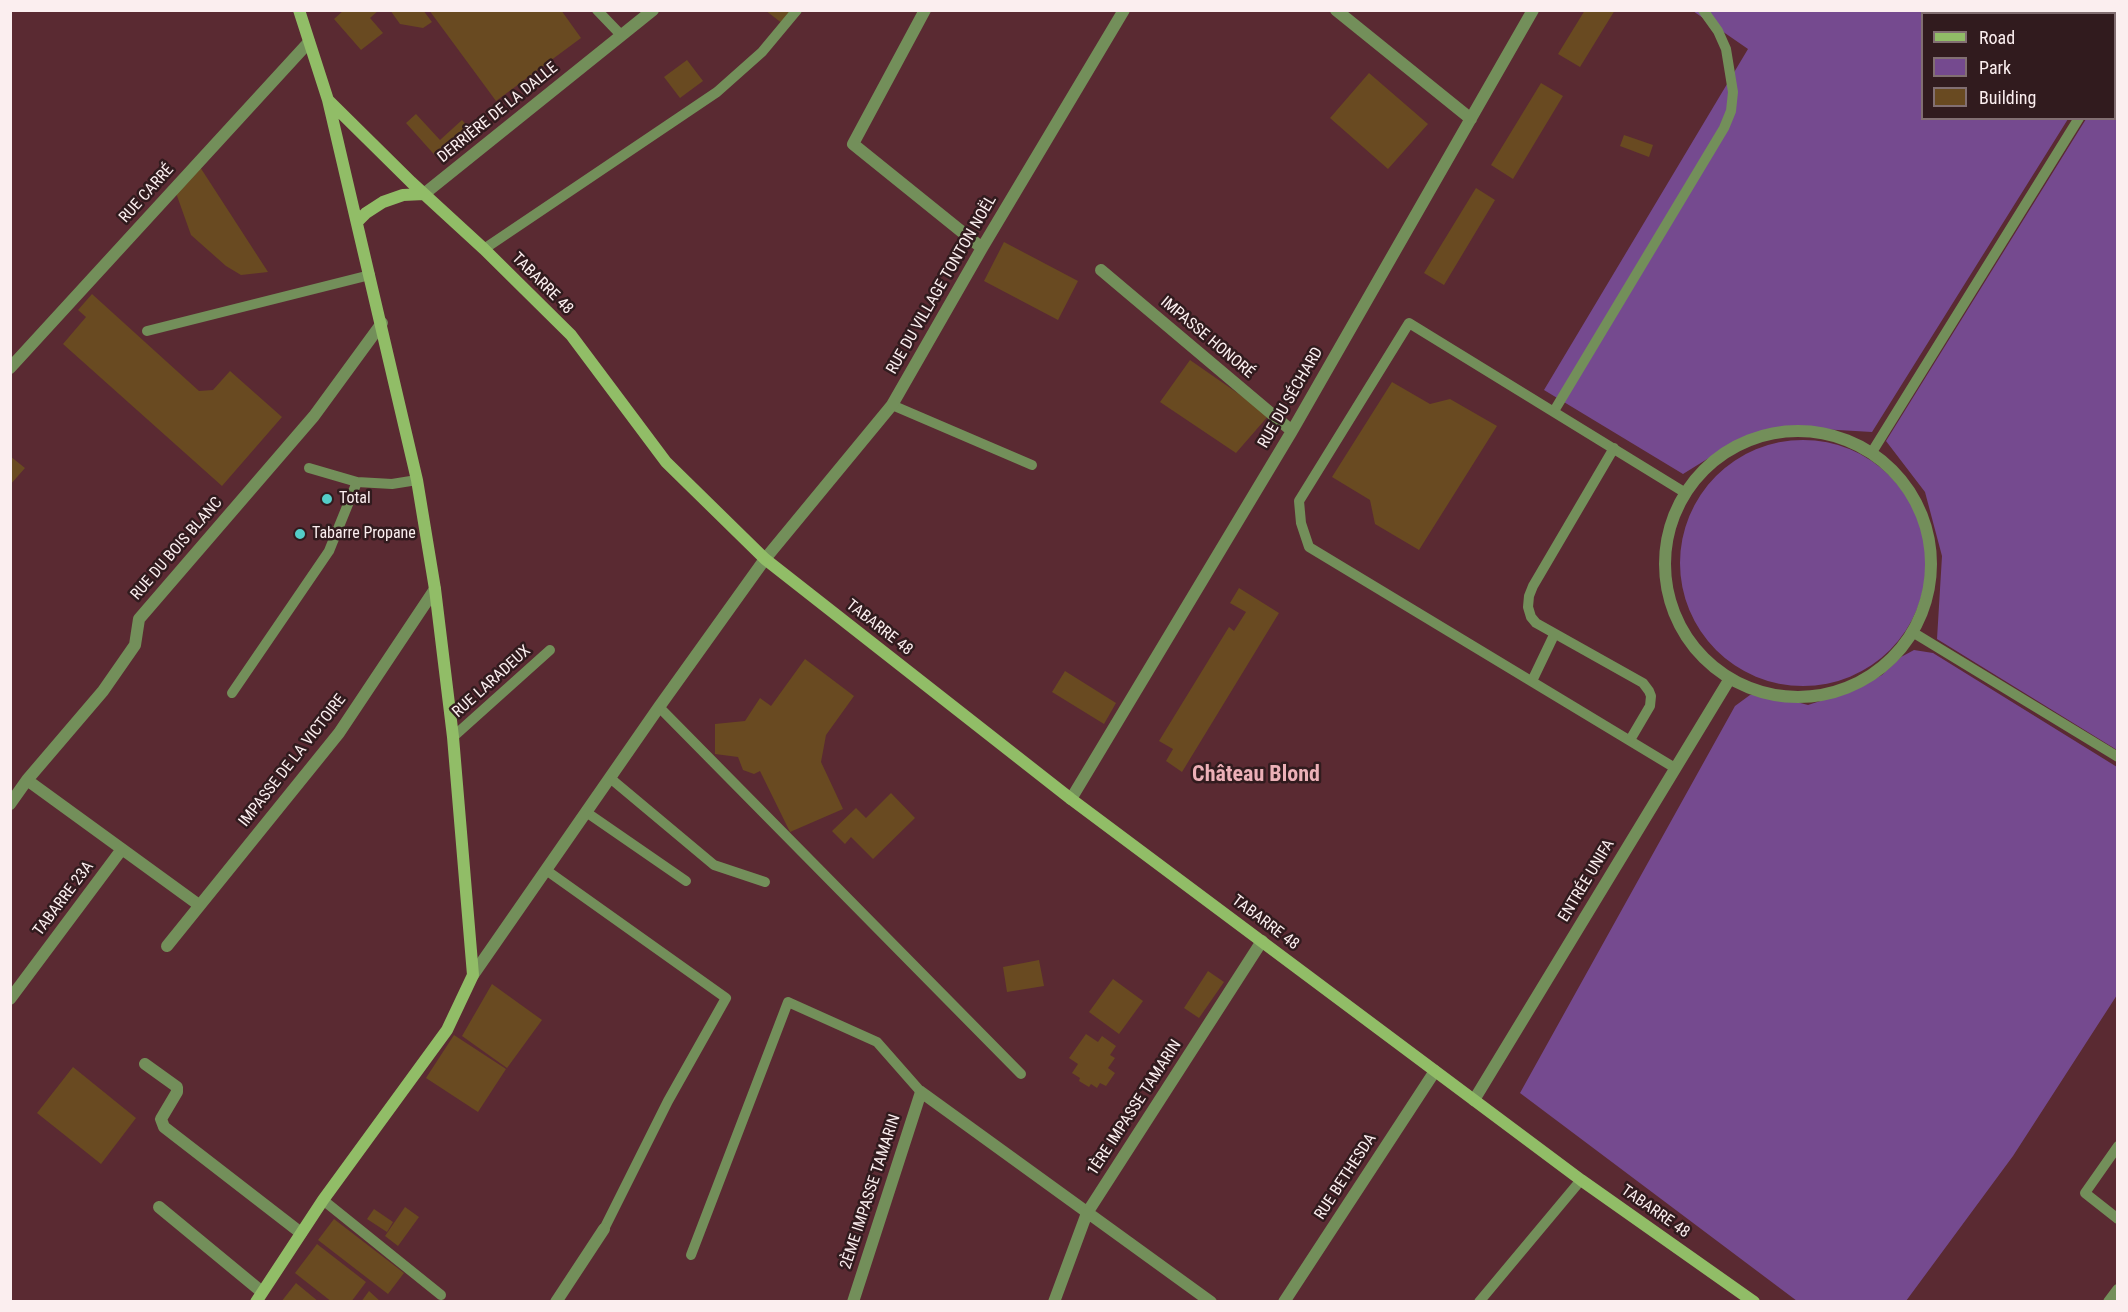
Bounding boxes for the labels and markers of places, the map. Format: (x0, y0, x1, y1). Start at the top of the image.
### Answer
place label: Total (339, 489, 371, 509)
marker: Total (320, 492, 334, 506)
place label: Tabarre Propane (312, 524, 416, 544)
marker: Tabarre Propane (293, 527, 307, 541)

